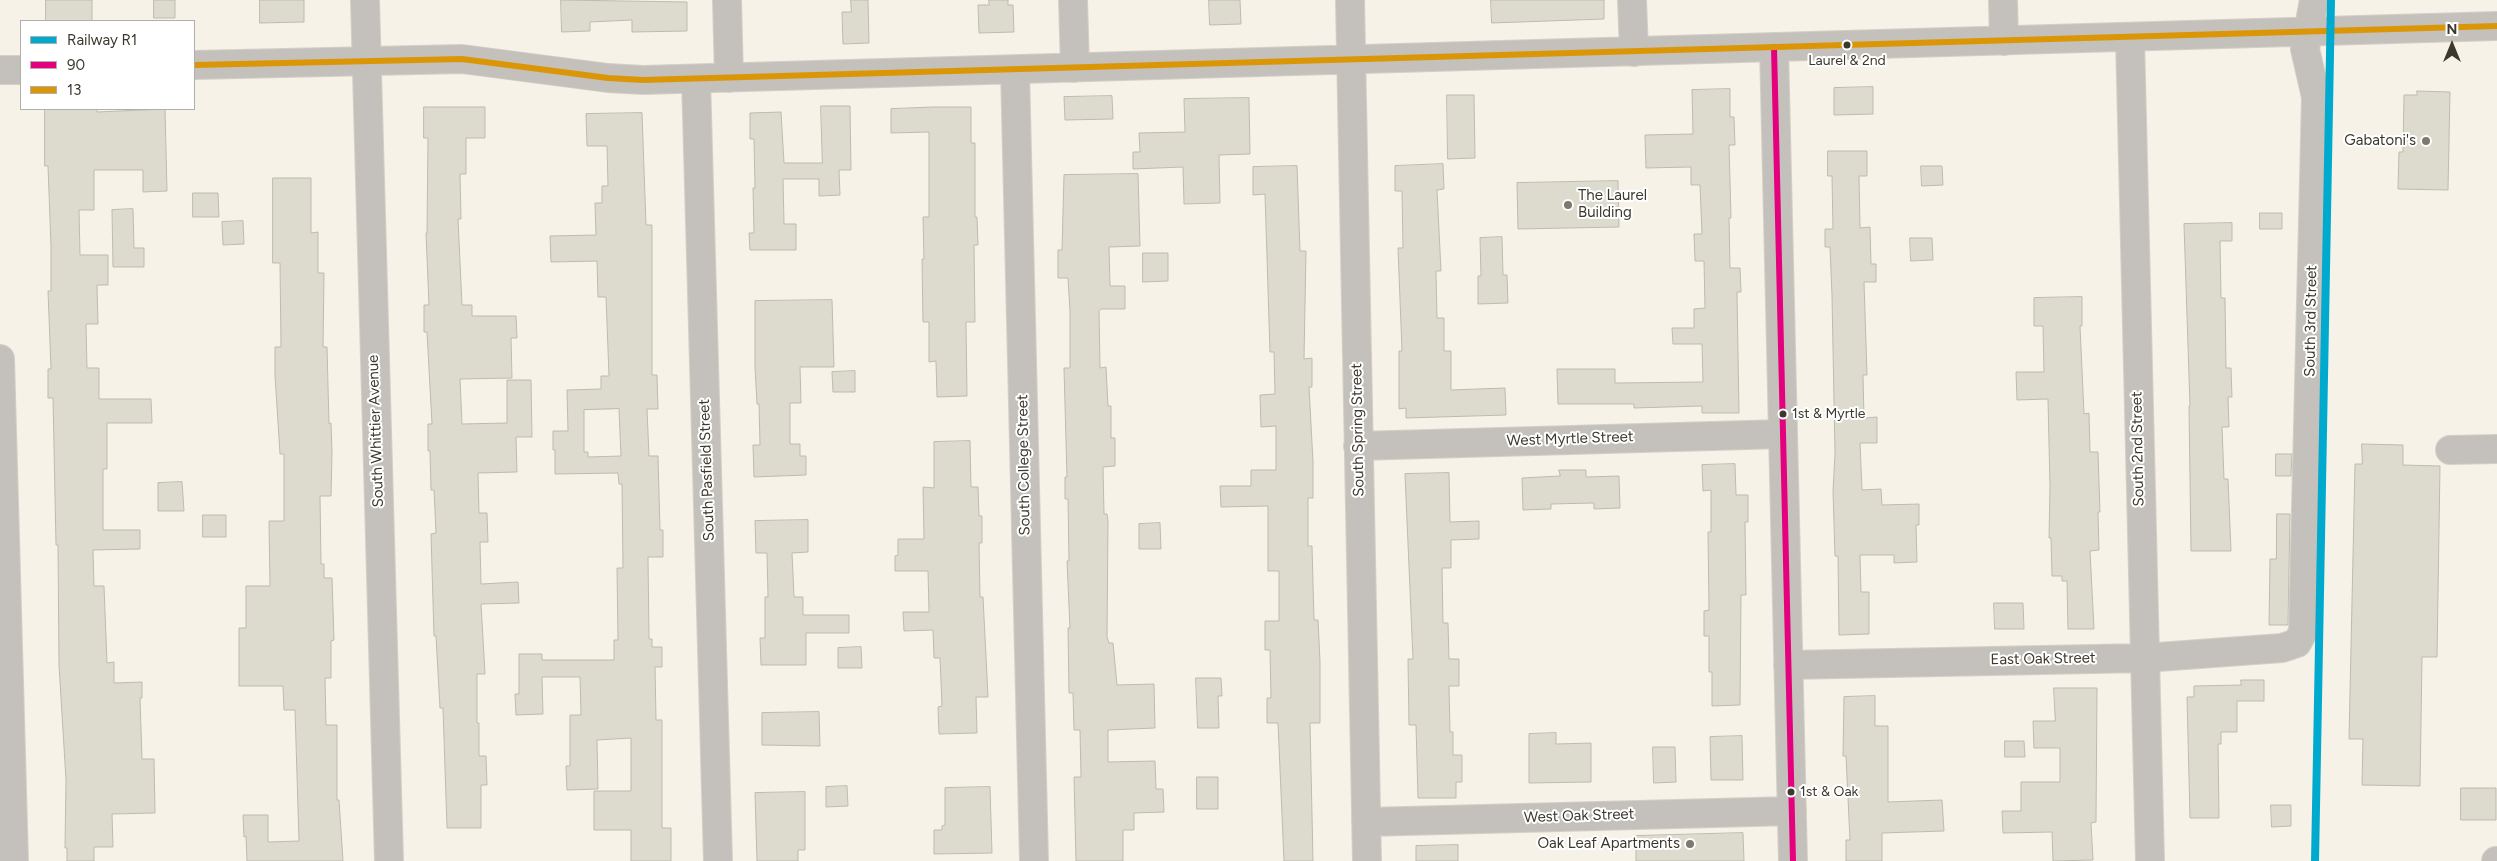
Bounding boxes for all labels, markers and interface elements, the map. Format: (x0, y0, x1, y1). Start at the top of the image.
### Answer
legend (20, 20, 195, 110)
north arrow (2427, 20, 2477, 70)
text: N (2447, 21, 2457, 38)
text: Railway R1 (67, 31, 137, 49)
marker: Laurel & 2nd (1842, 40, 1852, 50)
place label: Laurel & 2nd (1808, 53, 1886, 69)
text: 90 (67, 56, 85, 74)
text: 13 (67, 81, 81, 99)
place label: Gabatoni's (2344, 132, 2416, 150)
marker: Gabatoni's (2420, 135, 2432, 147)
place label: The Laurel Building (1578, 187, 1647, 222)
marker: The Laurel Building (1562, 199, 1574, 211)
street label: South 3rd Street (2301, 265, 2321, 377)
street label: South Whittier Avenue (364, 354, 388, 508)
street label: South Spring Street (1348, 363, 1368, 497)
street label: South 2nd Street (2128, 391, 2148, 507)
street label: South College Street (1014, 394, 1034, 536)
street label: South Pasfield Street (696, 399, 718, 541)
place label: 1st & Myrtle (1792, 406, 1865, 422)
marker: 1st & Myrtle (1778, 409, 1788, 419)
street label: West Myrtle Street (1506, 428, 1634, 450)
street label: East Oak Street (1990, 649, 2096, 669)
place label: 1st & Oak (1800, 784, 1858, 800)
marker: 1st & Oak (1786, 787, 1796, 797)
street label: West Oak Street (1523, 805, 1635, 827)
place label: Oak Leaf Apartments (1537, 835, 1680, 853)
marker: Oak Leaf Apartments (1684, 838, 1696, 850)

